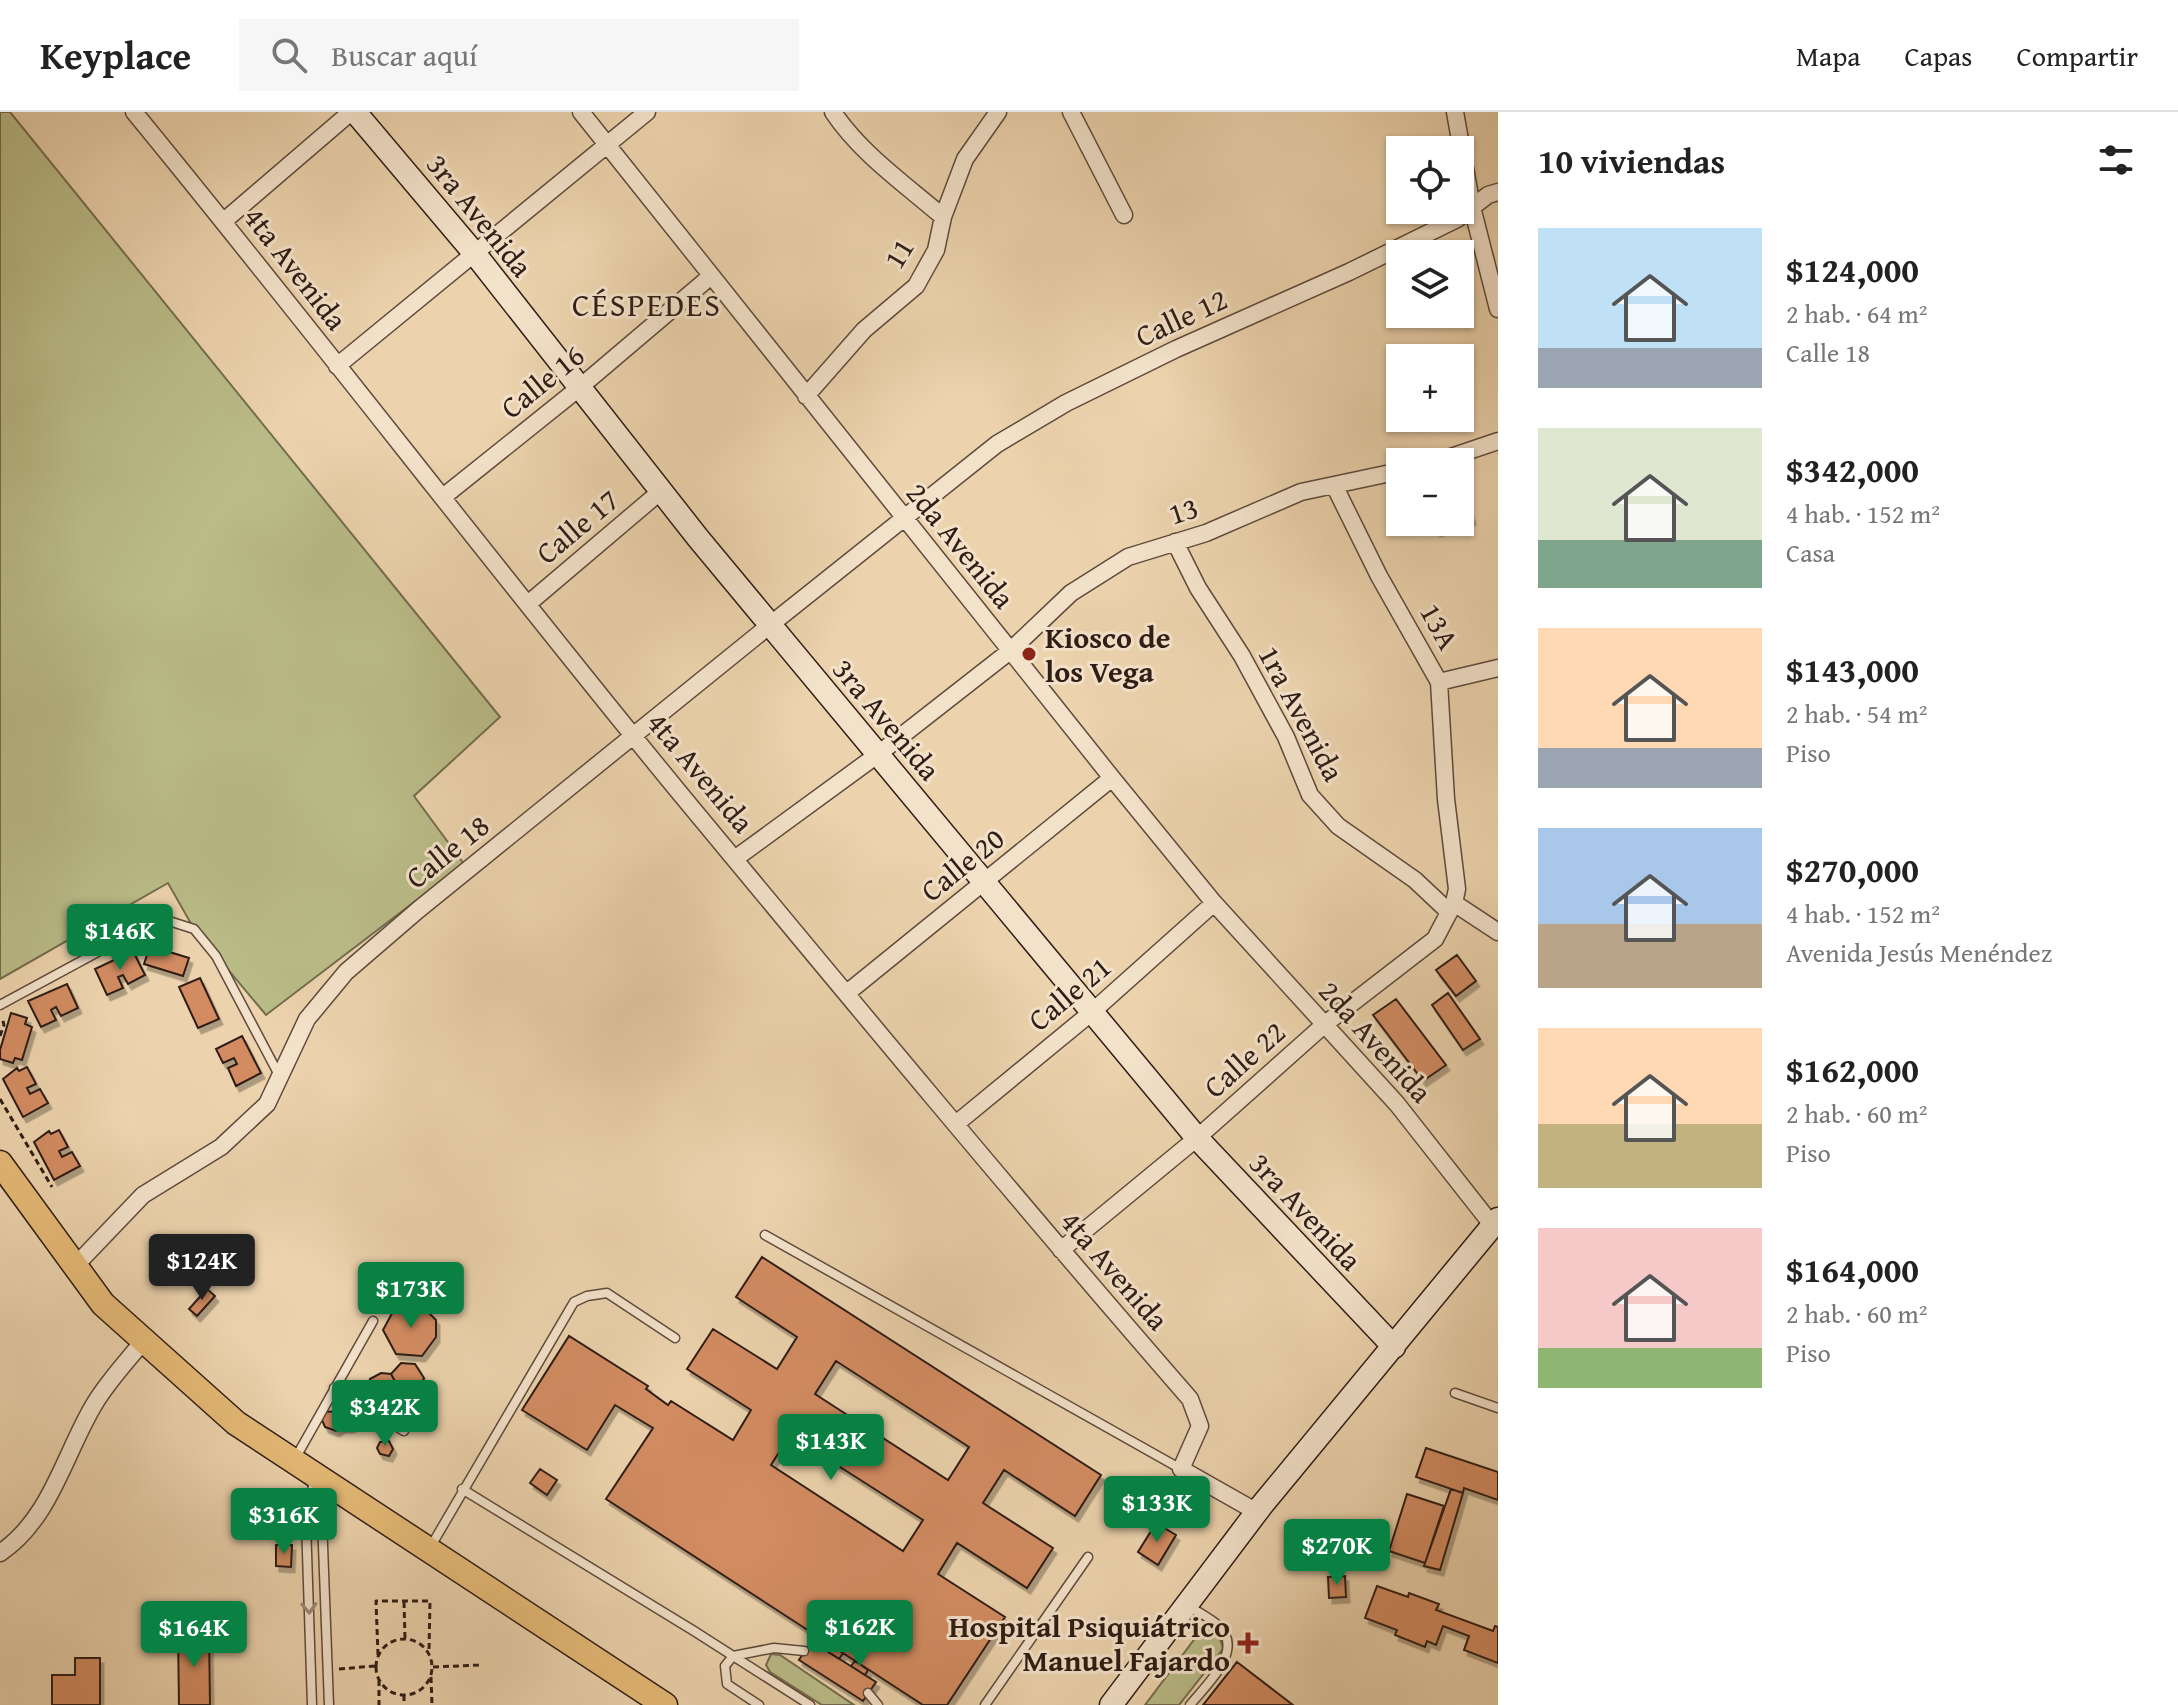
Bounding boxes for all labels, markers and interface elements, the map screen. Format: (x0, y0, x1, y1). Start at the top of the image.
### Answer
search box (239, 19, 799, 91)
text: Keyplace (40, 27, 191, 83)
icon: search (267, 33, 311, 77)
text: Buscar aquí (331, 33, 477, 77)
text: Mapa (1796, 35, 1861, 76)
text: Capas (1905, 35, 1972, 76)
text: Compartir (2016, 35, 2138, 76)
map controls (1386, 136, 1474, 536)
button: locate (1386, 136, 1474, 224)
text: 10 viviendas (1538, 136, 1725, 185)
icon: filters (2094, 138, 2138, 182)
street label: 3ra Avenida (416, 144, 544, 286)
street label: 4ta Avenida (234, 197, 358, 339)
street label: 11 (872, 229, 924, 277)
button: layers (1386, 240, 1474, 328)
text: $124,000 (1786, 245, 1919, 294)
icon: home (1602, 260, 1698, 356)
street label: Calle 12 (1128, 277, 1234, 357)
district label: CÉSPEDES (572, 281, 722, 328)
text: 2 hab. · 64 m² (1786, 294, 1927, 333)
street label: Calle 16 (490, 333, 594, 429)
text: Calle 18 (1786, 333, 1870, 372)
button: + (1386, 344, 1474, 432)
text: $342,000 (1786, 445, 1919, 494)
button: − (1386, 448, 1474, 536)
icon: home (1602, 460, 1698, 556)
street label: 2da Avenida (896, 472, 1026, 618)
street label: Calle 17 (526, 478, 628, 574)
street label: 13 (1162, 485, 1204, 535)
text: 4 hab. · 152 m² (1786, 494, 1940, 533)
text: Casa (1786, 533, 1835, 572)
street label: 13A (1409, 595, 1471, 657)
place label: Kiosco de los Vega (1045, 615, 1170, 693)
street label: 1ra Avenida (1248, 637, 1356, 789)
marker: Kiosco de los Vega (1020, 645, 1038, 663)
text: $143,000 (1786, 645, 1919, 694)
street label: 3ra Avenida (823, 648, 951, 790)
icon: home (1602, 660, 1698, 756)
text: 2 hab. · 54 m² (1786, 694, 1927, 733)
street label: 4ta Avenida (637, 702, 765, 842)
text: Piso (1786, 733, 1831, 772)
street label: Calle 18 (395, 803, 499, 899)
street label: Calle 20 (910, 816, 1014, 912)
text: $270,000 (1786, 845, 1919, 894)
icon: home (1602, 860, 1698, 956)
text: 4 hab. · 152 m² (1786, 894, 1940, 933)
pin: $146K (64, 904, 176, 972)
text: $146K (85, 910, 155, 949)
text: Avenida Jesús Menéndez (1786, 933, 2052, 972)
street label: Calle 21 (1018, 945, 1120, 1041)
street label: 2da Avenida (1309, 970, 1443, 1112)
street label: Calle 22 (1193, 1010, 1295, 1108)
text: $162,000 (1786, 1045, 1919, 1094)
icon: home (1602, 1060, 1698, 1156)
text: 2 hab. · 60 m² (1786, 1094, 1927, 1133)
text: Piso (1786, 1133, 1831, 1172)
street label: 3ra Avenida (1240, 1142, 1372, 1280)
street label: 4ta Avenida (1050, 1200, 1180, 1340)
pin: $124K (146, 1234, 258, 1302)
text: $124K (167, 1240, 237, 1279)
text: $164,000 (1786, 1245, 1919, 1294)
icon: home (1602, 1260, 1698, 1356)
pin: $173K (355, 1262, 467, 1330)
text: $173K (376, 1268, 446, 1307)
text: 2 hab. · 60 m² (1786, 1294, 1927, 1333)
text: Piso (1786, 1333, 1831, 1372)
pin: $342K (329, 1380, 441, 1448)
text: $342K (350, 1386, 420, 1425)
pin: $143K (775, 1414, 887, 1482)
text: $143K (796, 1420, 866, 1459)
pin: $133K (1101, 1476, 1213, 1544)
text: $133K (1122, 1482, 1192, 1521)
pin: $316K (228, 1488, 340, 1556)
text: $316K (249, 1494, 319, 1533)
pin: $270K (1281, 1519, 1393, 1587)
text: $270K (1302, 1525, 1372, 1564)
pin: $162K (804, 1600, 916, 1668)
pin: $164K (138, 1601, 250, 1669)
one-way arrow (300, 1602, 317, 1615)
place label: Hospital Psiquiátrico Manuel Fajardo (949, 1604, 1230, 1682)
text: $162K (825, 1606, 895, 1645)
text: $164K (159, 1607, 229, 1646)
marker: Hospital Psiquiátrico Manuel Fajardo (1237, 1632, 1259, 1654)

